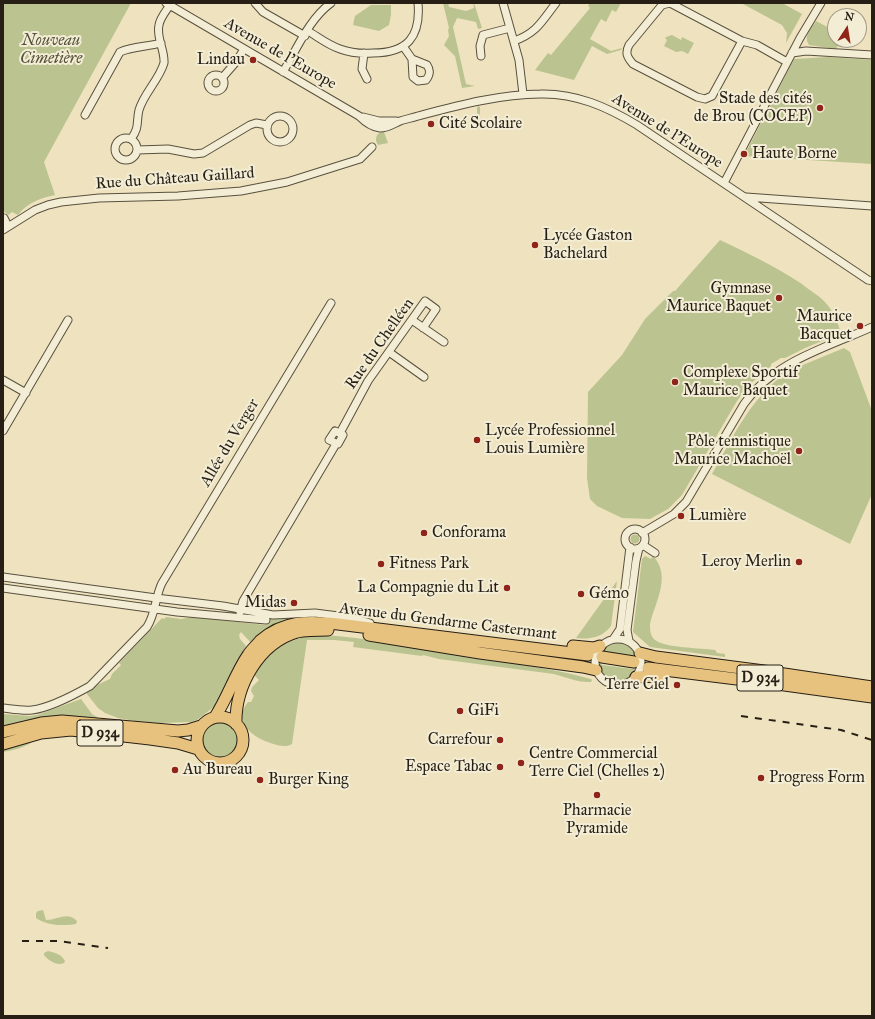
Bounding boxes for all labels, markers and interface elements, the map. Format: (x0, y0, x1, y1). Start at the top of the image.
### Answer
north arrow (827, 8, 867, 48)
text: N (843, 9, 855, 24)
street label: Avenue de l'Europe (220, 14, 340, 94)
park label: Nouveau Cimetière (20, 31, 82, 69)
place label: Lindau (197, 50, 245, 70)
marker: Lindau (248, 55, 258, 65)
street label: Avenue de l'Europe (608, 89, 726, 173)
place label: Stade des cités de Brou (COCEP) (694, 89, 812, 127)
marker: Stade des cités de Brou (COCEP) (815, 103, 825, 113)
place label: Cité Scolaire (439, 114, 522, 134)
marker: Cité Scolaire (426, 119, 436, 129)
place label: Haute Borne (752, 144, 837, 164)
marker: Haute Borne (739, 149, 749, 159)
street label: Rue du Château Gaillard (95, 164, 255, 194)
place label: Lycée Gaston Bachelard (543, 226, 632, 264)
marker: Lycée Gaston Bachelard (530, 240, 540, 250)
place label: Gymnase Maurice Baquet (666, 279, 771, 317)
marker: Gymnase Maurice Baquet (774, 293, 784, 303)
street label: Rue du Chelléen (342, 295, 418, 393)
place label: Maurice Bacquet (796, 307, 852, 345)
marker: Maurice Bacquet (855, 321, 865, 331)
place label: Complexe Sportif Maurice Baquet (683, 363, 798, 401)
marker: Complexe Sportif Maurice Baquet (670, 377, 680, 387)
street label: Allée du Verger (196, 396, 264, 490)
place label: Lycée Professionnel Louis Lumière (485, 421, 615, 459)
place label: Pôle tennistique Maurice Machoël (674, 432, 791, 470)
marker: Lycée Professionnel Louis Lumière (472, 435, 482, 445)
marker: Pôle tennistique Maurice Machoël (794, 446, 804, 456)
place label: Lumière (689, 506, 746, 526)
marker: Lumière (676, 511, 686, 521)
place label: Conforama (432, 523, 506, 543)
marker: Conforama (419, 528, 429, 538)
place label: Leroy Merlin (701, 552, 791, 572)
place label: Fitness Park (389, 554, 469, 574)
marker: Leroy Merlin (794, 557, 804, 567)
marker: Fitness Park (376, 559, 386, 569)
place label: La Compagnie du Lit (357, 578, 499, 598)
marker: La Compagnie du Lit (502, 583, 512, 593)
place label: Gémo (589, 584, 629, 604)
marker: Gémo (576, 589, 586, 599)
place label: Midas (245, 593, 286, 613)
marker: Midas (289, 598, 299, 608)
street label: Avenue du Gendarme Castermant (338, 599, 558, 645)
road number: D 934 (737, 665, 783, 691)
place label: Terre Ciel (604, 675, 669, 695)
marker: Terre Ciel (672, 680, 682, 690)
place label: GiFi (468, 701, 499, 721)
marker: GiFi (455, 706, 465, 716)
road number: D 934 (77, 720, 123, 746)
place label: Carrefour (428, 730, 492, 750)
marker: Carrefour (495, 735, 505, 745)
place label: Centre Commercial Terre Ciel (Chelles 2) (529, 744, 665, 782)
place label: Espace Tabac (405, 757, 492, 777)
marker: Centre Commercial Terre Ciel (Chelles 2) (516, 758, 526, 768)
place label: Au Bureau (183, 760, 253, 780)
marker: Espace Tabac (495, 762, 505, 772)
marker: Au Bureau (170, 765, 180, 775)
place label: Progress Form (769, 768, 865, 788)
place label: Burger King (268, 770, 349, 790)
marker: Progress Form (756, 773, 766, 783)
marker: Burger King (255, 775, 265, 785)
marker: Pharmacie Pyramide (592, 790, 602, 800)
place label: Pharmacie Pyramide (563, 801, 631, 839)

